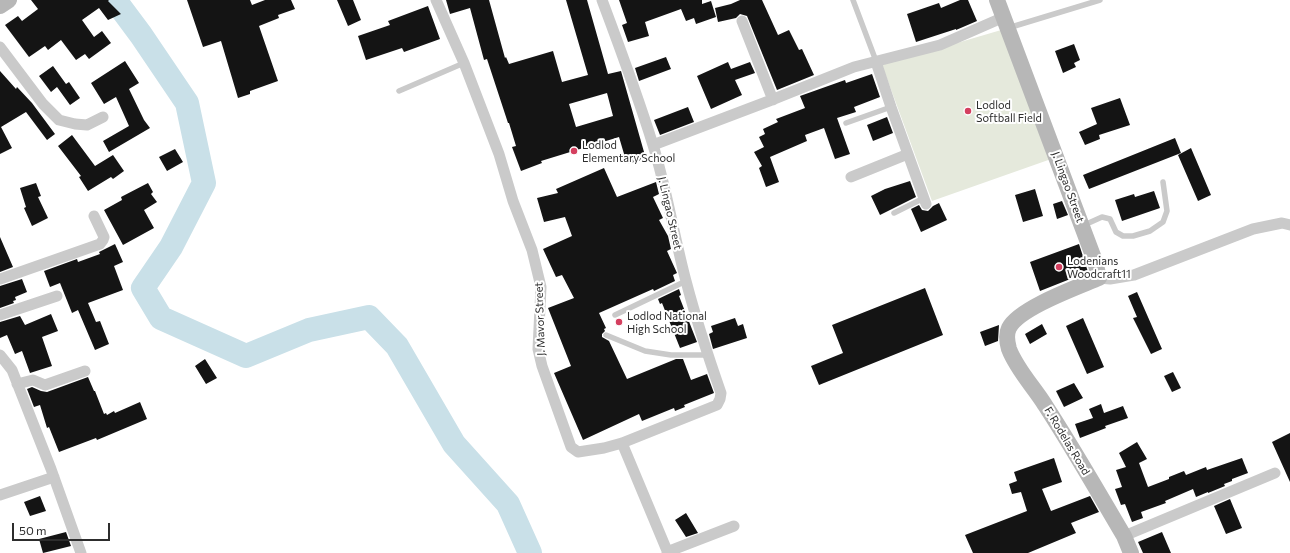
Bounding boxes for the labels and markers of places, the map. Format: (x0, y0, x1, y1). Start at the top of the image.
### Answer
place label: Lodlod Softball Field (976, 98, 1042, 124)
marker: Lodlod Softball Field (963, 106, 973, 116)
place label: Lodlod Elementary School (582, 138, 675, 164)
marker: Lodlod Elementary School (569, 146, 579, 156)
place label: Lodenians Woodcraft11 (1067, 254, 1131, 280)
marker: Lodenians Woodcraft11 (1054, 262, 1064, 272)
place label: Lodlod National High School (627, 309, 707, 335)
marker: Lodlod National High School (614, 317, 624, 327)

